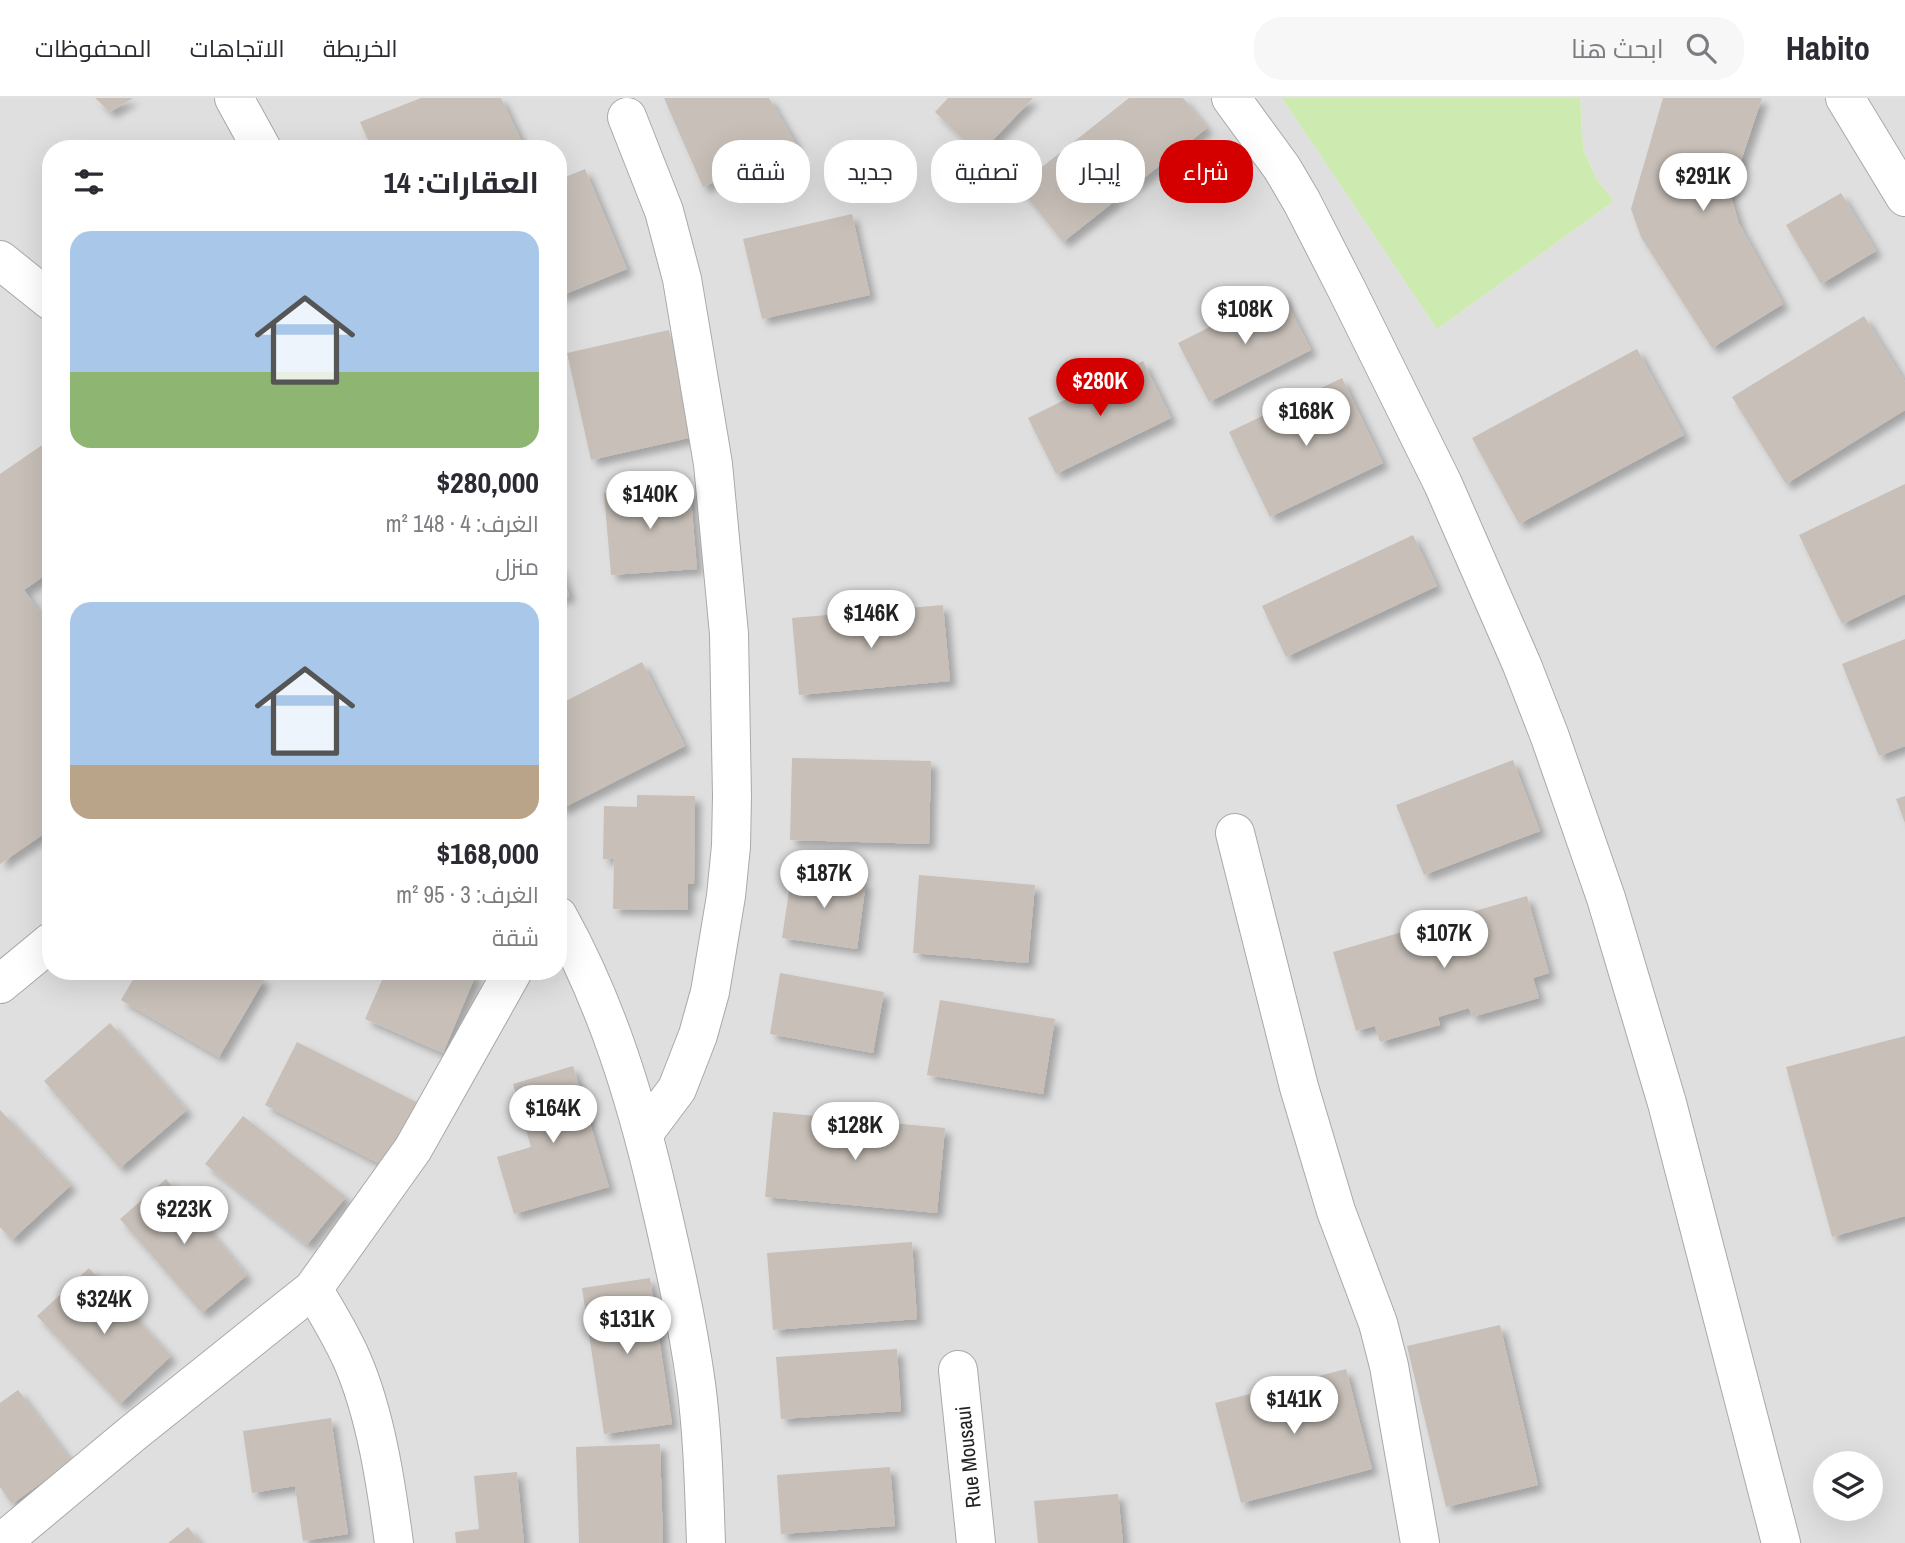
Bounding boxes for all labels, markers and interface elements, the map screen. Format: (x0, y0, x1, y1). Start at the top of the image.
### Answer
search box (1254, 17, 1744, 80)
text: Habito (1786, 26, 1870, 70)
icon: search (1682, 29, 1720, 67)
text: ابحث هنا (1571, 31, 1664, 66)
text: المحفوظات (35, 32, 152, 64)
text: الاتجاهات (190, 32, 285, 64)
text: الخريطة (323, 32, 398, 64)
chip: شقة (712, 140, 810, 203)
chip: جديد (824, 140, 917, 203)
chip: تصفية (931, 140, 1042, 203)
chip: إيجار (1056, 140, 1145, 203)
chip: شراء (1159, 140, 1253, 203)
pin: $291K (1654, 153, 1752, 213)
text: $291K (1675, 160, 1731, 191)
text: العقارات: 14 (383, 162, 539, 202)
icon: filters (70, 163, 108, 201)
icon: home (242, 277, 368, 403)
pin: $108K (1196, 286, 1294, 346)
text: $108K (1217, 293, 1273, 324)
pin: $280K (1051, 358, 1149, 418)
text: $280K (1072, 365, 1128, 396)
pin: $168K (1257, 388, 1355, 448)
text: $168K (1278, 395, 1334, 426)
text: $280,000 (436, 462, 539, 502)
pin: $140K (601, 472, 699, 531)
text: $140K (622, 478, 678, 509)
text: الغرف: 4 · 148 m² (386, 508, 539, 539)
text: منزل (495, 551, 539, 582)
pin: $146K (822, 590, 920, 650)
text: $146K (843, 597, 899, 628)
icon: home (242, 648, 368, 774)
text: $168,000 (436, 833, 539, 873)
pin: $187K (775, 850, 873, 910)
text: $187K (796, 857, 852, 888)
text: الغرف: 3 · 95 m² (396, 879, 539, 910)
pin: $107K (1395, 910, 1493, 970)
text: $107K (1416, 917, 1472, 948)
text: شقة (492, 922, 539, 953)
pin: $164K (504, 1086, 602, 1145)
text: $164K (525, 1092, 581, 1123)
pin: $128K (806, 1102, 904, 1162)
text: $128K (827, 1109, 883, 1140)
pin: $223K (135, 1186, 233, 1246)
text: $223K (156, 1193, 212, 1224)
pin: $324K (55, 1276, 153, 1336)
text: $324K (76, 1283, 132, 1314)
pin: $131K (578, 1296, 676, 1356)
text: $131K (599, 1303, 655, 1334)
pin: $141K (1245, 1376, 1343, 1436)
text: $141K (1266, 1383, 1322, 1414)
street label: Rue Mousaui (948, 1405, 988, 1509)
map controls (1813, 1451, 1883, 1521)
button: layers (1813, 1451, 1883, 1521)

